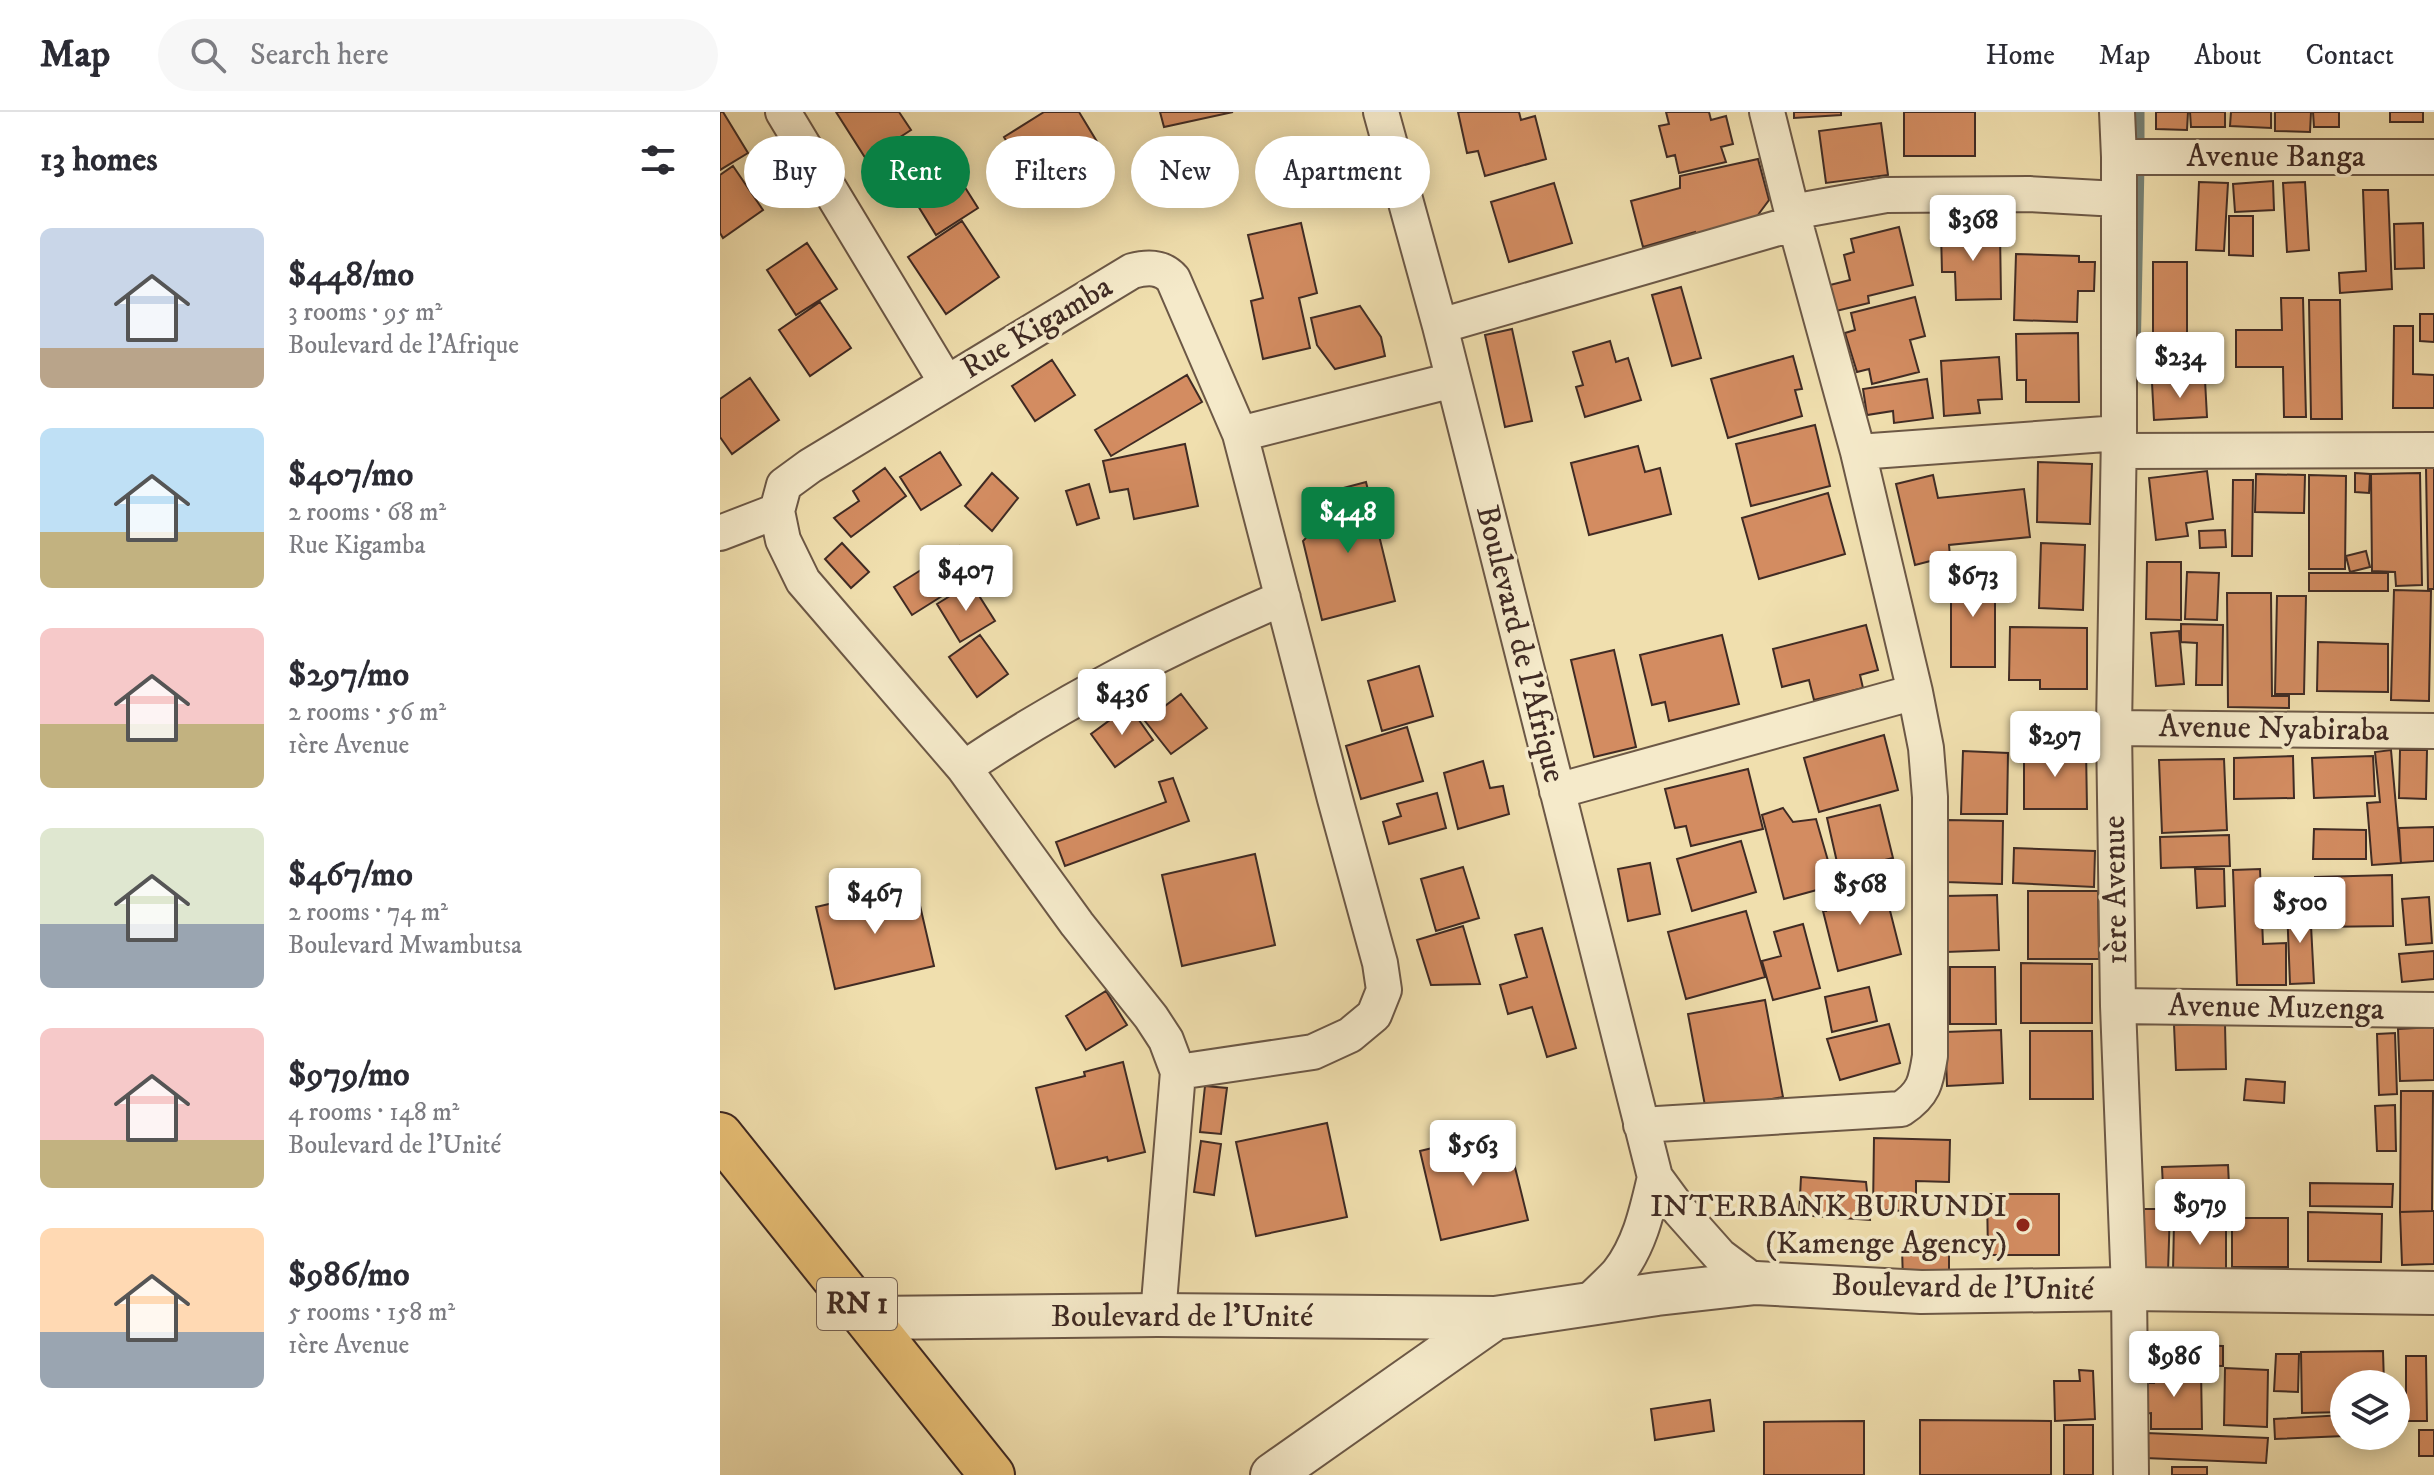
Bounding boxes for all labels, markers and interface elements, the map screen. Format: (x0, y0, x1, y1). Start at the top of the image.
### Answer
search box (158, 19, 718, 91)
text: Map (40, 31, 110, 79)
icon: search (186, 33, 230, 77)
text: Search here (250, 37, 389, 74)
text: Home (1986, 38, 2055, 73)
text: Map (2099, 38, 2150, 73)
text: About (2194, 38, 2261, 73)
text: Contact (2305, 38, 2394, 73)
chip: Buy (744, 136, 845, 208)
chip: Rent (861, 136, 970, 208)
chip: Filters (986, 136, 1115, 208)
chip: New (1131, 136, 1239, 208)
chip: Apartment (1255, 136, 1430, 208)
street label: Avenue Banga (2187, 137, 2366, 177)
icon: filters (636, 138, 680, 182)
text: 13 homes (40, 139, 158, 181)
pin: $368 (1926, 195, 2020, 263)
text: $368 (1948, 204, 1998, 237)
text: $448/mo (288, 254, 414, 296)
icon: home (104, 260, 200, 356)
street label: Rue Kigamba (954, 267, 1120, 389)
text: 3 rooms · 95 m² (288, 296, 443, 329)
text: Boulevard de l'Afrique (288, 329, 519, 362)
pin: $234 (2133, 332, 2227, 400)
text: $234 (2154, 341, 2206, 374)
text: $407/mo (288, 454, 413, 496)
icon: home (104, 460, 200, 556)
pin: $448 (1301, 487, 1395, 555)
text: 2 rooms · 68 m² (288, 496, 446, 529)
text: $448 (1319, 496, 1377, 529)
street label: Boulevard de l'Afrique (1466, 501, 1574, 787)
text: Rue Kigamba (288, 529, 426, 562)
pin: $407 (919, 545, 1013, 613)
pin: $673 (1926, 551, 2020, 619)
text: $407 (938, 554, 994, 587)
text: $673 (1947, 560, 1999, 593)
text: $297/mo (288, 654, 409, 696)
icon: home (104, 660, 200, 756)
pin: $436 (1075, 669, 1169, 737)
text: $436 (1096, 678, 1148, 711)
text: 2 rooms · 56 m² (288, 696, 446, 729)
street label: Avenue Nyabiraba (2158, 707, 2390, 751)
pin: $297 (2008, 711, 2102, 779)
text: $297 (2028, 720, 2082, 753)
text: 1ère Avenue (288, 729, 409, 762)
street label: 1ère Avenue (2095, 815, 2137, 965)
text: $467/mo (288, 854, 413, 896)
pin: $568 (1813, 859, 1907, 927)
icon: home (104, 860, 200, 956)
pin: $467 (828, 868, 922, 936)
text: $568 (1833, 868, 1887, 901)
text: $467 (847, 877, 903, 910)
pin: $500 (2253, 877, 2347, 945)
text: $500 (2272, 886, 2328, 919)
text: 2 rooms · 74 m² (288, 896, 448, 929)
text: Boulevard Mwambutsa (288, 929, 522, 962)
street label: Avenue Muzenga (2167, 986, 2385, 1030)
text: $979/mo (288, 1054, 410, 1096)
icon: home (104, 1060, 200, 1156)
text: 4 rooms · 148 m² (288, 1096, 459, 1129)
pin: $563 (1426, 1120, 1520, 1188)
text: Boulevard de l'Unité (288, 1129, 501, 1162)
text: $563 (1448, 1129, 1498, 1162)
pin: $979 (2153, 1179, 2247, 1247)
place label: INTERBANK BURUNDI (Kamenge Agency) (1650, 1187, 2007, 1264)
text: $979 (2173, 1188, 2227, 1221)
marker: INTERBANK BURUNDI (Kamenge Agency) (2014, 1216, 2032, 1234)
text: $986/mo (288, 1254, 409, 1296)
icon: home (104, 1260, 200, 1356)
street label: Boulevard de l'Unité (1831, 1266, 2095, 1310)
road number: RN 1 (817, 1278, 897, 1330)
text: 5 rooms · 158 m² (288, 1296, 455, 1329)
street label: Boulevard de l'Unité (1051, 1297, 1314, 1337)
text: 1ère Avenue (288, 1329, 409, 1362)
pin: $986 (2127, 1331, 2221, 1399)
text: $986 (2147, 1340, 2201, 1373)
map controls (2330, 1370, 2410, 1450)
button: layers (2330, 1370, 2410, 1450)

